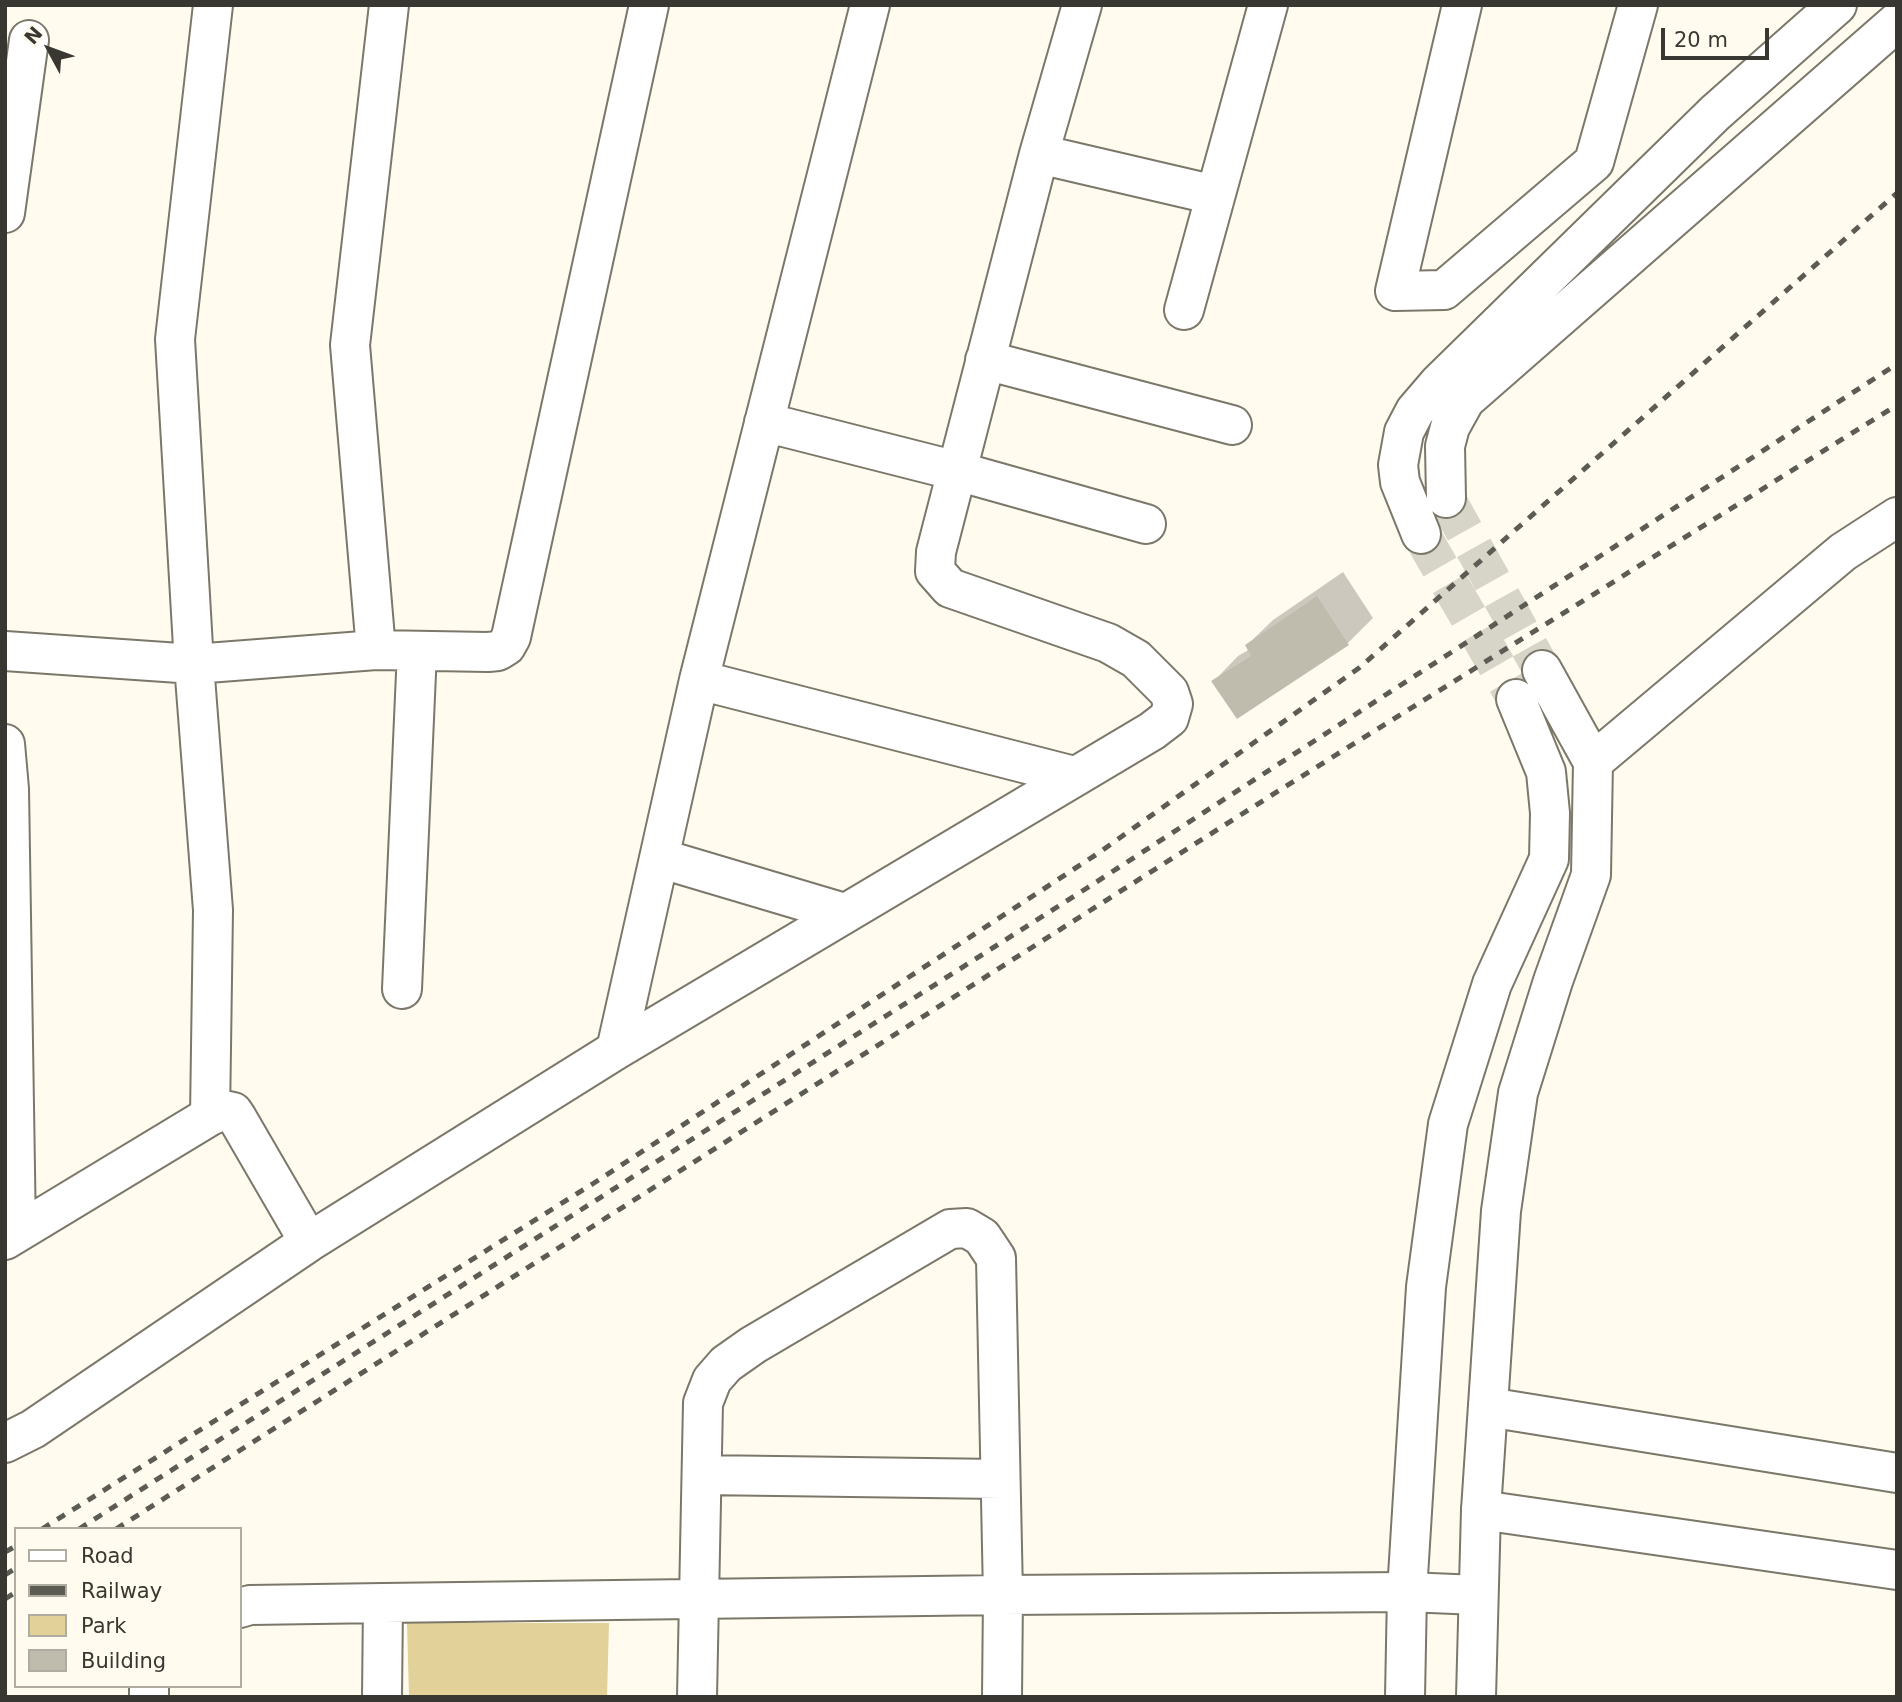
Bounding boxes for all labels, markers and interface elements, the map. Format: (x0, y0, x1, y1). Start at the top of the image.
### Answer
north arrow (14, 14, 84, 84)
scale bar (1664, 14, 1772, 58)
text: N (20, 22, 47, 48)
text: 20 m (1674, 28, 1728, 52)
legend (14, 1527, 242, 1688)
text: Road (81, 1544, 134, 1568)
text: Railway (81, 1579, 162, 1603)
text: Park (81, 1614, 126, 1638)
text: Building (81, 1649, 166, 1673)

